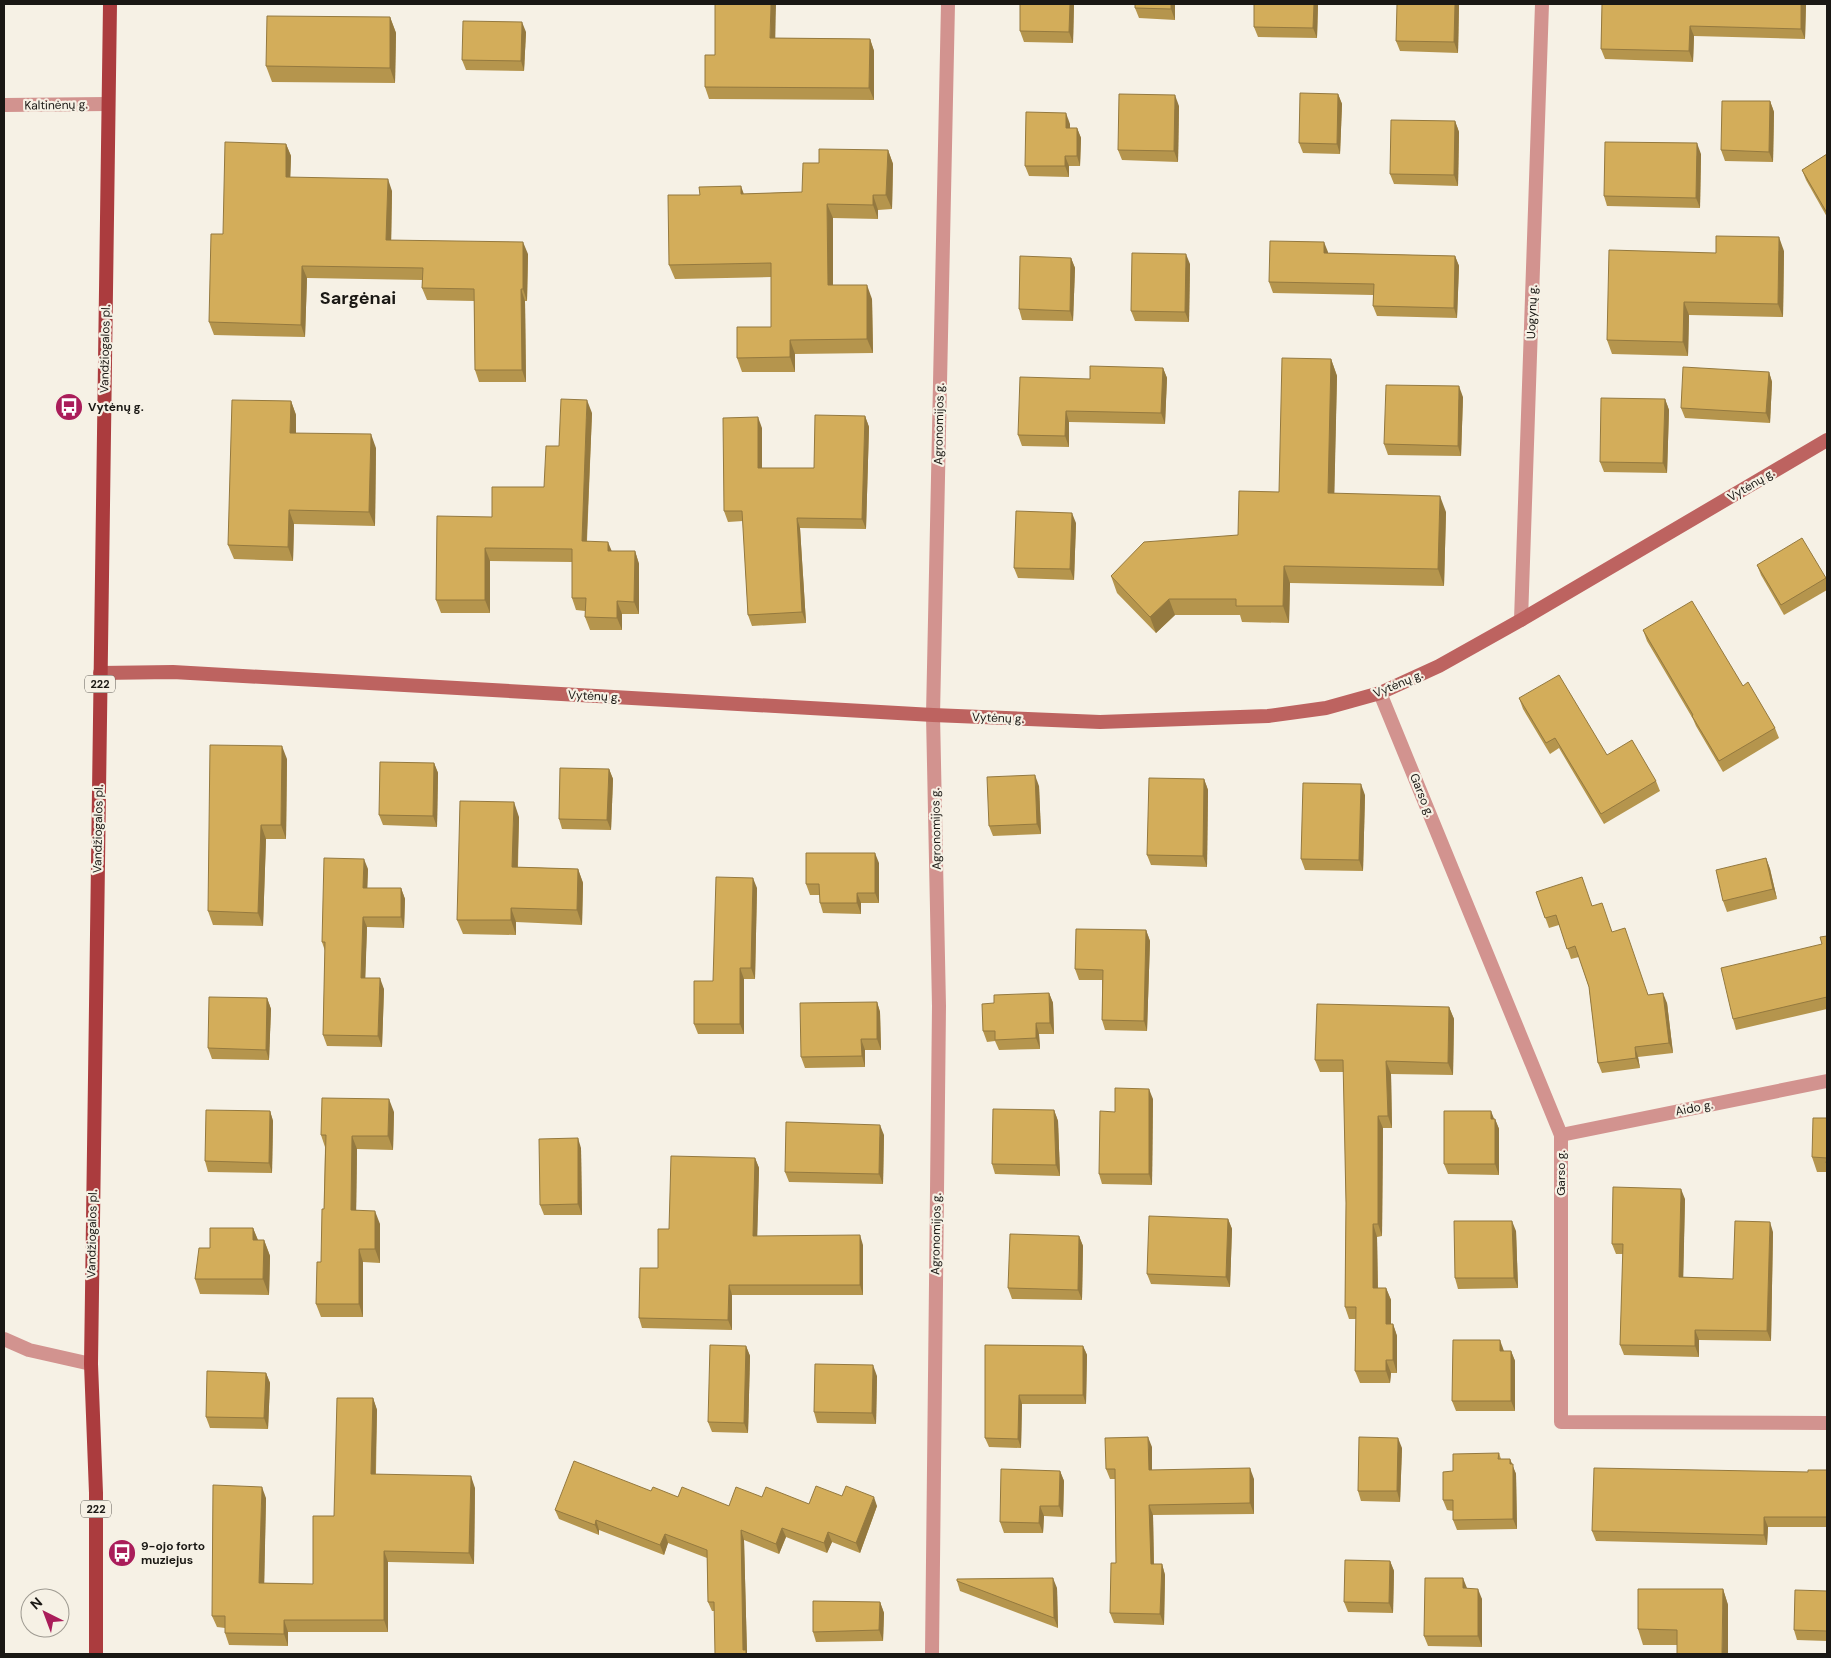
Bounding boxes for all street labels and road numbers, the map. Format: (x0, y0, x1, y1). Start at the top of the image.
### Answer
street label: Kaltinėnų g. (24, 96, 88, 114)
street label: Uogynų g. (1523, 285, 1541, 339)
street label: Vandžiogalos pl. (96, 305, 114, 393)
street label: Agronomijos g. (930, 383, 948, 465)
street label: Vytėnų g. (1725, 465, 1777, 505)
street label: Vytėnų g. (1371, 666, 1425, 702)
road number: 222 (85, 676, 115, 692)
street label: Vytėnų g. (568, 687, 620, 705)
street label: Vytėnų g. (972, 709, 1024, 727)
street label: Garso g. (1406, 771, 1438, 819)
street label: Vandžiogalos pl. (89, 785, 107, 873)
street label: Agronomijos g. (927, 788, 945, 870)
street label: Aido g. (1674, 1097, 1714, 1119)
street label: Garso g. (1553, 1150, 1569, 1196)
street label: Vandžiogalos pl. (83, 1190, 101, 1278)
street label: Agronomijos g. (927, 1193, 945, 1275)
road number: 222 (81, 1500, 111, 1518)

